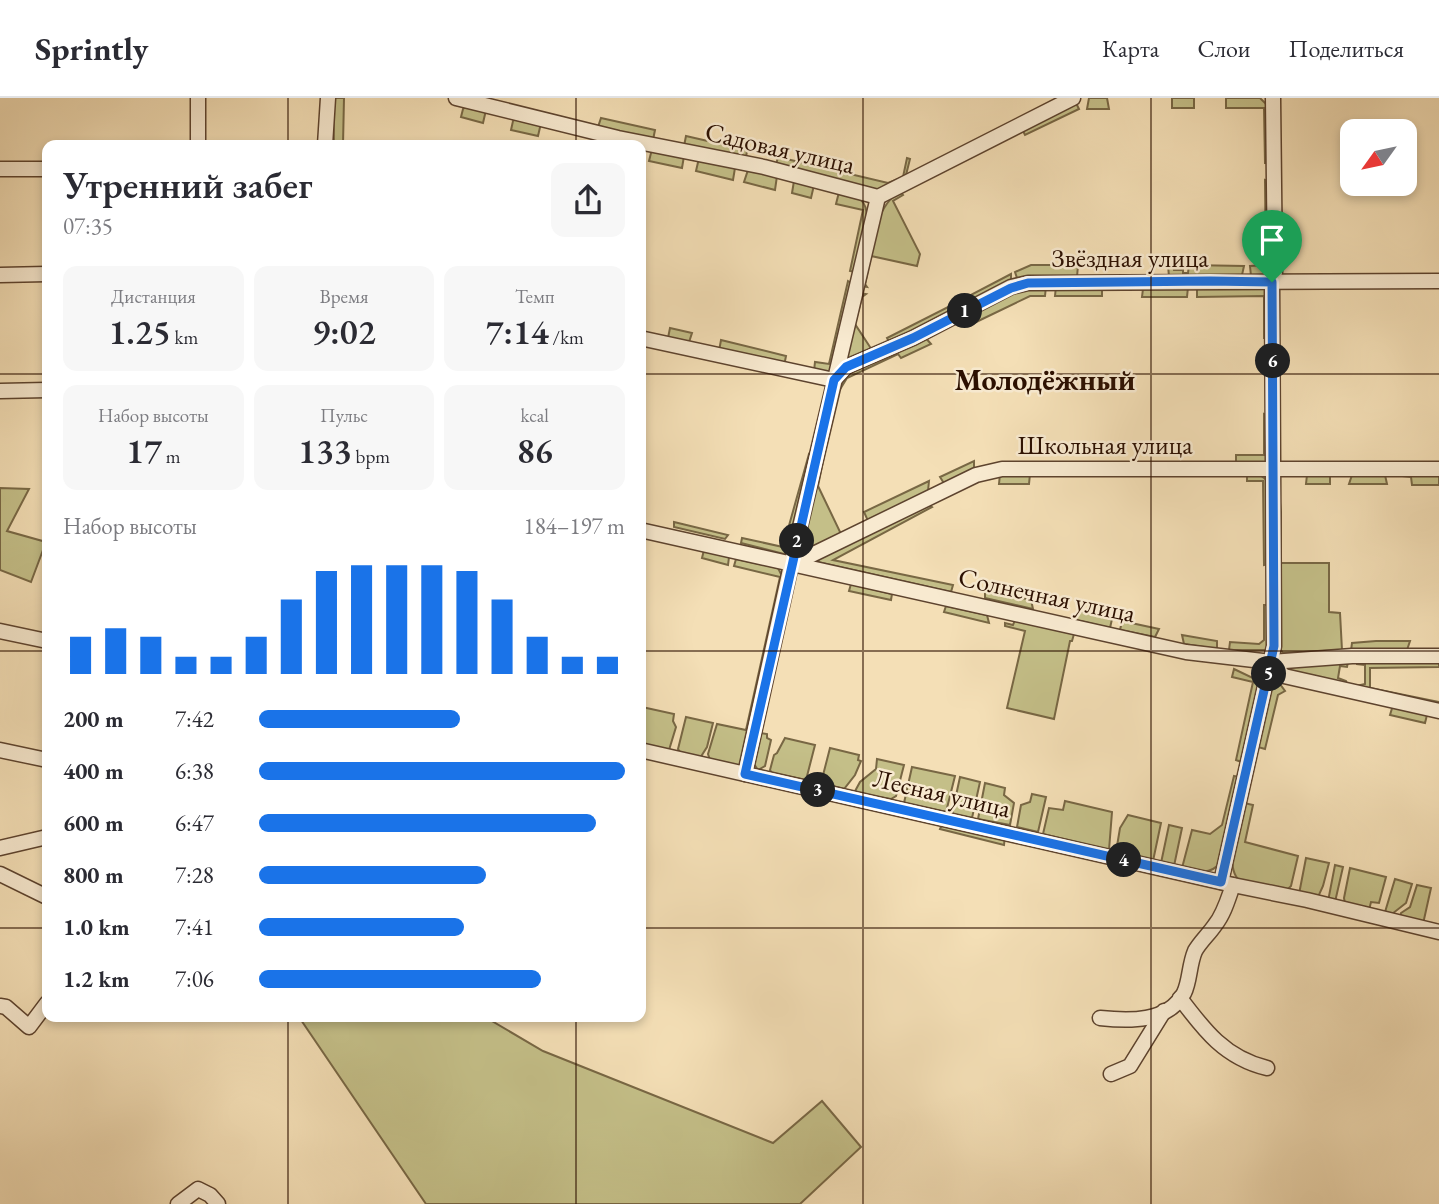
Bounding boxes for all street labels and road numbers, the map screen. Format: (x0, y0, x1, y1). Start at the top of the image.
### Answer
street label: Садовая улица (702, 114, 859, 182)
street label: Звёздная улица (1051, 241, 1209, 275)
street label: Школьная улица (1017, 428, 1193, 462)
street label: Солнечная улица (955, 560, 1139, 630)
street label: Лесная улица (870, 761, 1015, 825)

